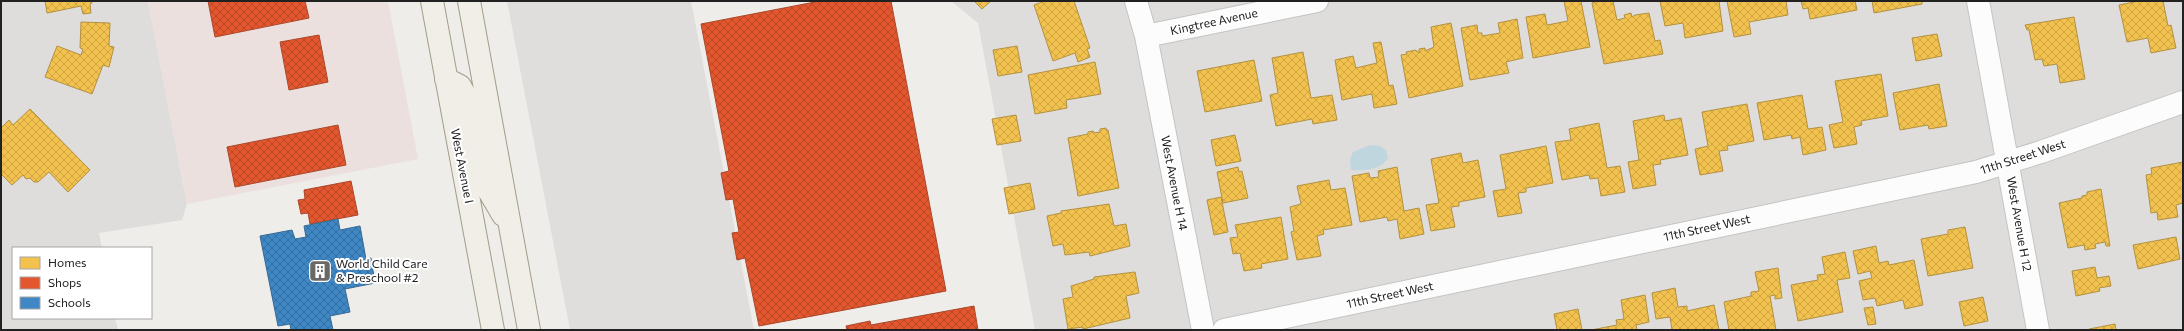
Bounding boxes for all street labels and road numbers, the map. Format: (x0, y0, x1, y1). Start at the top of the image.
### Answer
street label: Kingtree Avenue (1169, 5, 1259, 37)
street label: West Avenue I (449, 127, 477, 204)
street label: West Avenue H 14 (1159, 134, 1191, 231)
street label: 11th Street West (1978, 136, 2067, 176)
street label: West Avenue H 12 (2005, 175, 2035, 273)
street label: 11th Street West (1662, 211, 1752, 243)
street label: 11th Street West (1345, 278, 1435, 310)

